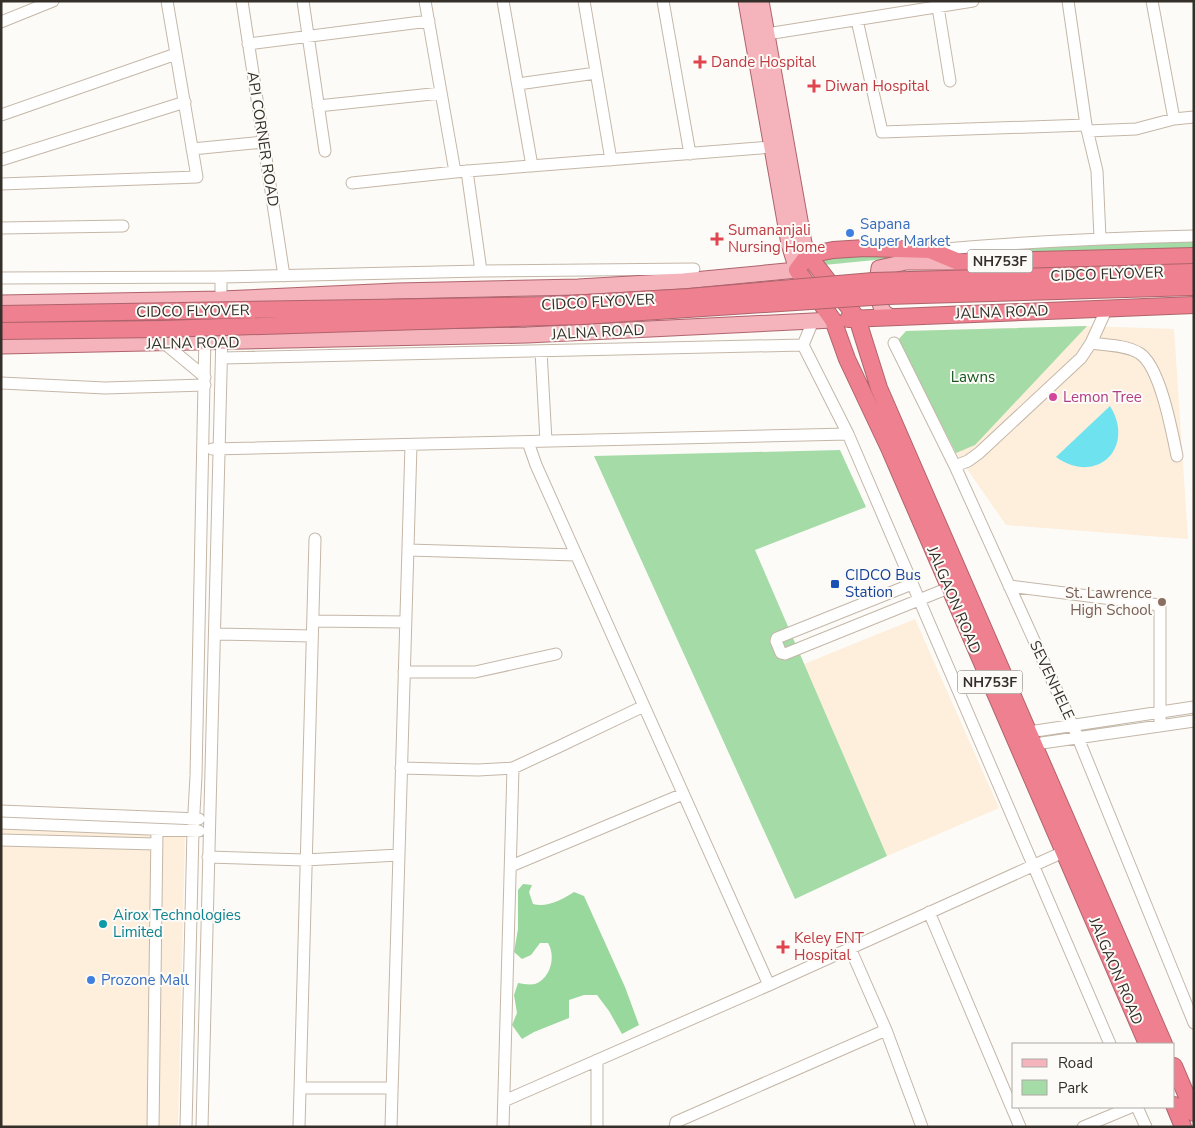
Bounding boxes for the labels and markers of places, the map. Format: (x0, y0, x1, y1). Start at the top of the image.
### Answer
place label: Dande Hospital (711, 52, 817, 72)
marker: Dande Hospital (693, 55, 707, 69)
place label: Diwan Hospital (825, 76, 930, 96)
marker: Diwan Hospital (807, 79, 821, 93)
place label: Sapana Super Market (860, 214, 951, 251)
place label: Sumananjali Nursing Home (728, 220, 825, 257)
marker: Sapana Super Market (844, 227, 856, 239)
marker: Sumananjali Nursing Home (710, 232, 724, 246)
place label: Lemon Tree (1063, 387, 1142, 407)
marker: Lemon Tree (1047, 391, 1059, 403)
place label: CIDCO Bus Station (845, 565, 921, 602)
marker: CIDCO Bus Station (829, 578, 841, 590)
place label: St. Lawrence High School (1065, 583, 1153, 620)
marker: St. Lawrence High School (1156, 596, 1168, 608)
place label: Airox Technologies Limited (113, 905, 241, 942)
marker: Airox Technologies Limited (97, 918, 109, 930)
place label: Keley ENT Hospital (794, 928, 864, 965)
marker: Keley ENT Hospital (776, 940, 790, 954)
place label: Prozone Mall (101, 970, 190, 990)
marker: Prozone Mall (85, 974, 97, 986)

